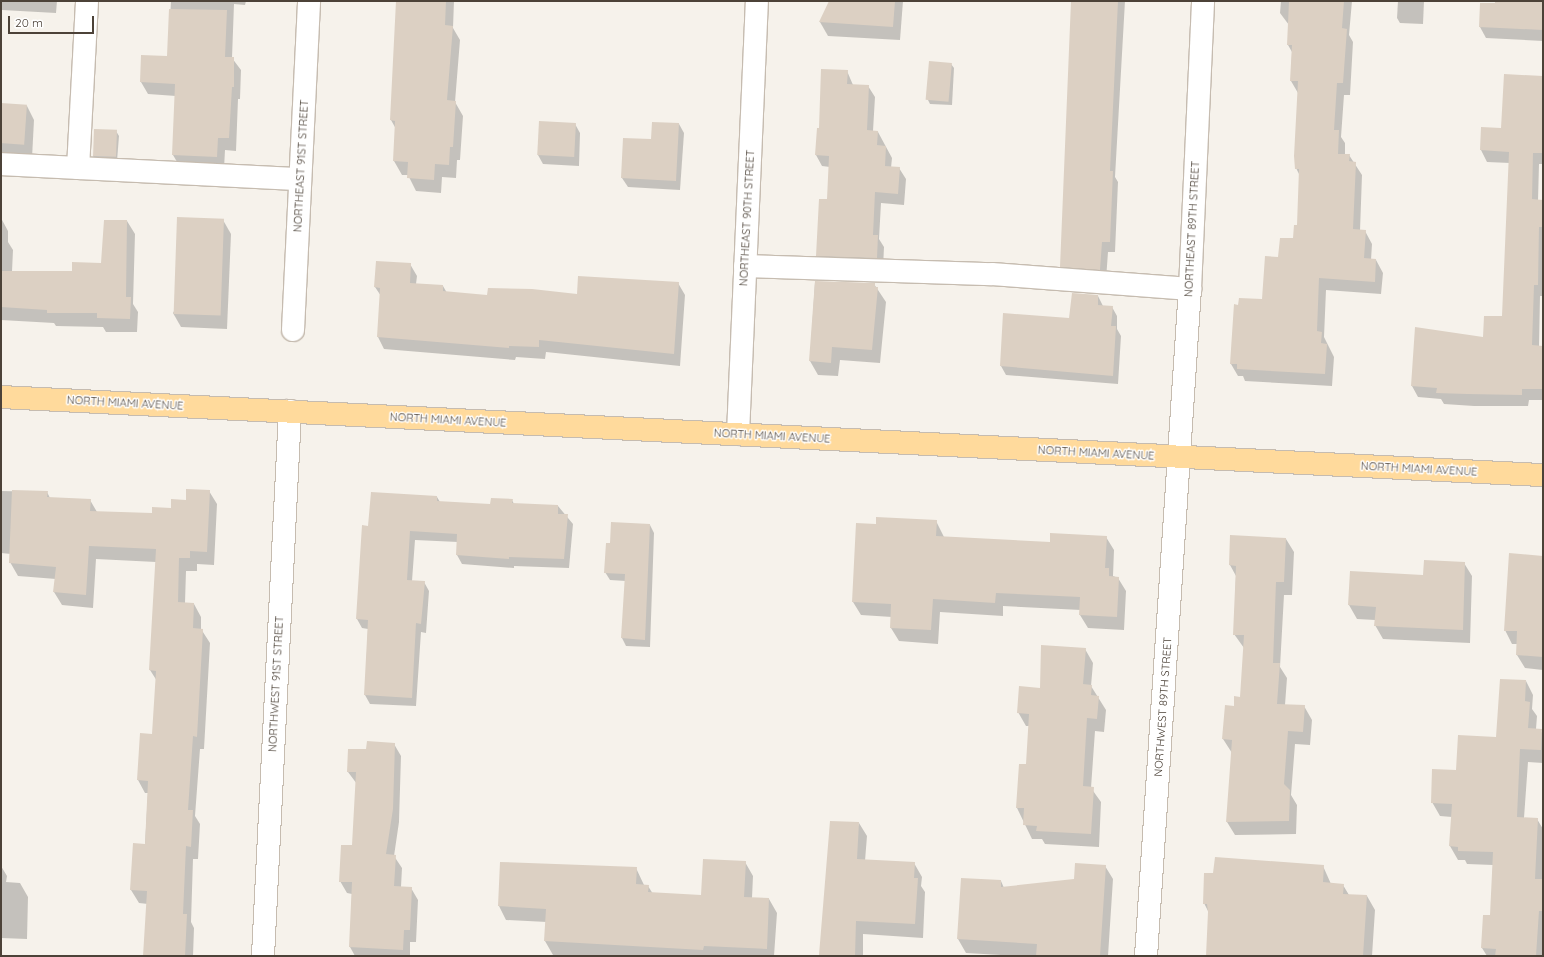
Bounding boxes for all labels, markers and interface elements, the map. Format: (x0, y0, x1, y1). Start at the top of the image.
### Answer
scale bar (10, 8, 96, 34)
text: 20 m (15, 15, 43, 30)
street label: NORTHEAST 91ST STREET (291, 99, 311, 233)
street label: NORTHEAST 90TH STREET (737, 149, 757, 287)
street label: NORTHEAST 89TH STREET (1182, 161, 1202, 297)
street label: NORTH MIAMI AVENUE (66, 393, 184, 413)
street label: NORTH MIAMI AVENUE (389, 410, 507, 430)
street label: NORTH MIAMI AVENUE (713, 426, 831, 446)
street label: NORTH MIAMI AVENUE (1037, 443, 1155, 463)
street label: NORTH MIAMI AVENUE (1360, 459, 1478, 479)
street label: NORTHWEST 91ST STREET (266, 616, 286, 752)
street label: NORTHWEST 89TH STREET (1152, 637, 1174, 777)

